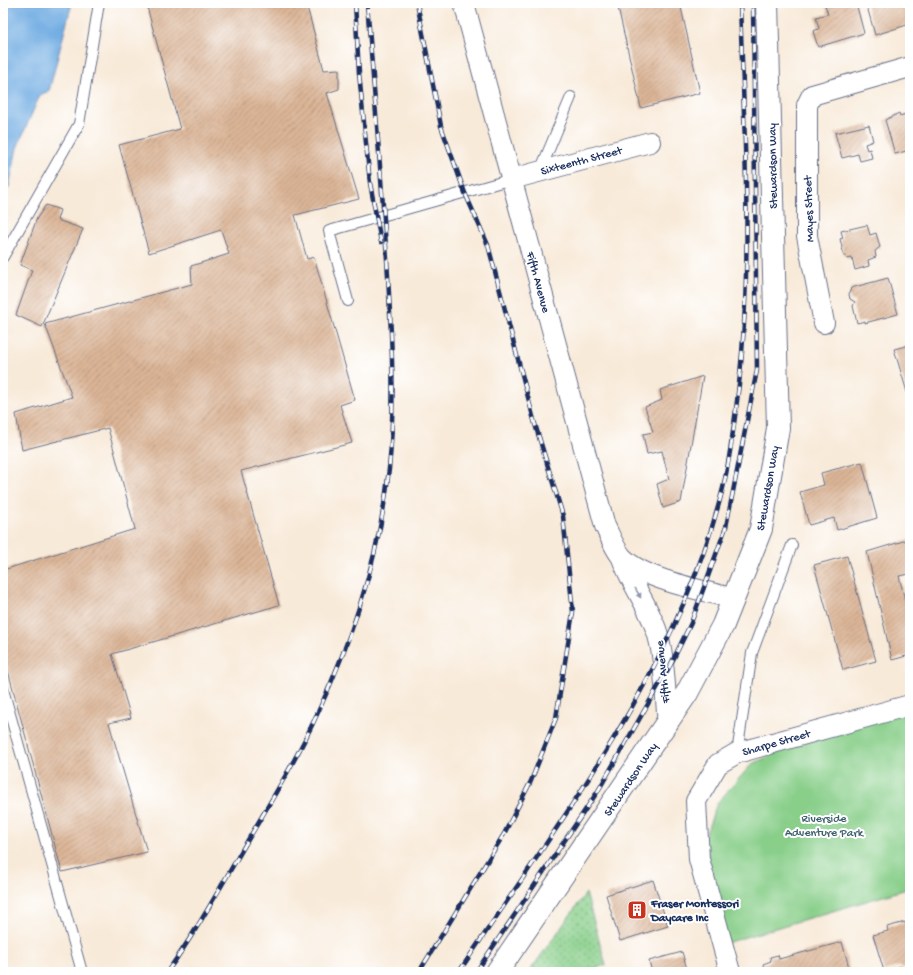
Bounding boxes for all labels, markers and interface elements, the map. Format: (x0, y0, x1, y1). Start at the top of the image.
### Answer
street label: Stewardson Way (766, 123, 782, 209)
street label: Sixteenth Street (539, 144, 625, 180)
street label: Mayes Street (802, 174, 818, 242)
street label: Fifth Avenue (522, 249, 552, 315)
street label: Stewardson Way (755, 445, 783, 532)
one-way arrow (634, 587, 641, 599)
street label: Fifth Avenue (654, 639, 674, 705)
street label: Sharpe Street (741, 727, 813, 760)
street label: Stewardson Way (602, 741, 662, 820)
park label: Riverside Adventure Park (785, 813, 865, 841)
place label: Fraser Montessori Daycare Inc (650, 898, 739, 926)
building icon: Fraser Montessori Daycare Inc (626, 899, 648, 921)

